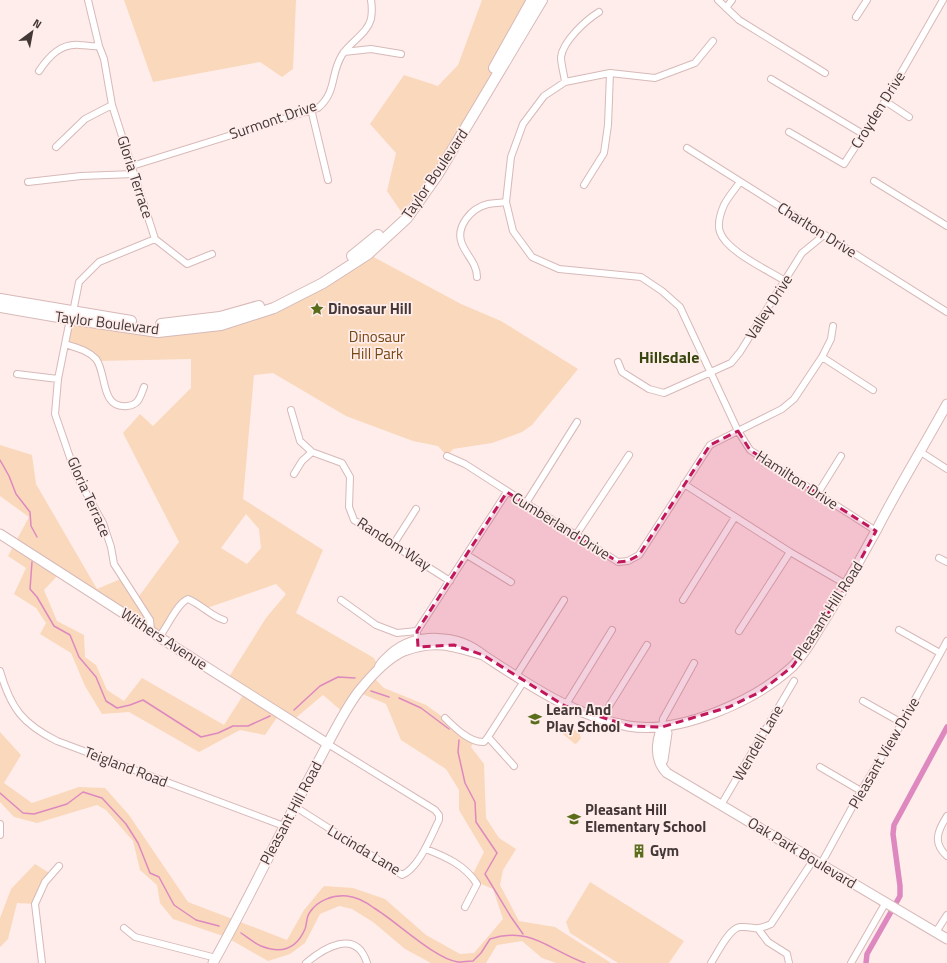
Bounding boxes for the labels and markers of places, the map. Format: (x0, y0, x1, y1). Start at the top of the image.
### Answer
place label: Dinosaur Hill (328, 297, 412, 320)
place icon: Dinosaur Hill (309, 301, 325, 317)
place label: Learn And Play School (546, 698, 620, 738)
school or university icon: Learn And Play School (527, 711, 543, 727)
place label: Pleasant Hill Elementary School (585, 798, 706, 838)
school or university icon: Pleasant Hill Elementary School (566, 811, 582, 827)
place label: Gym (650, 839, 679, 862)
building icon: Gym (631, 843, 647, 859)

